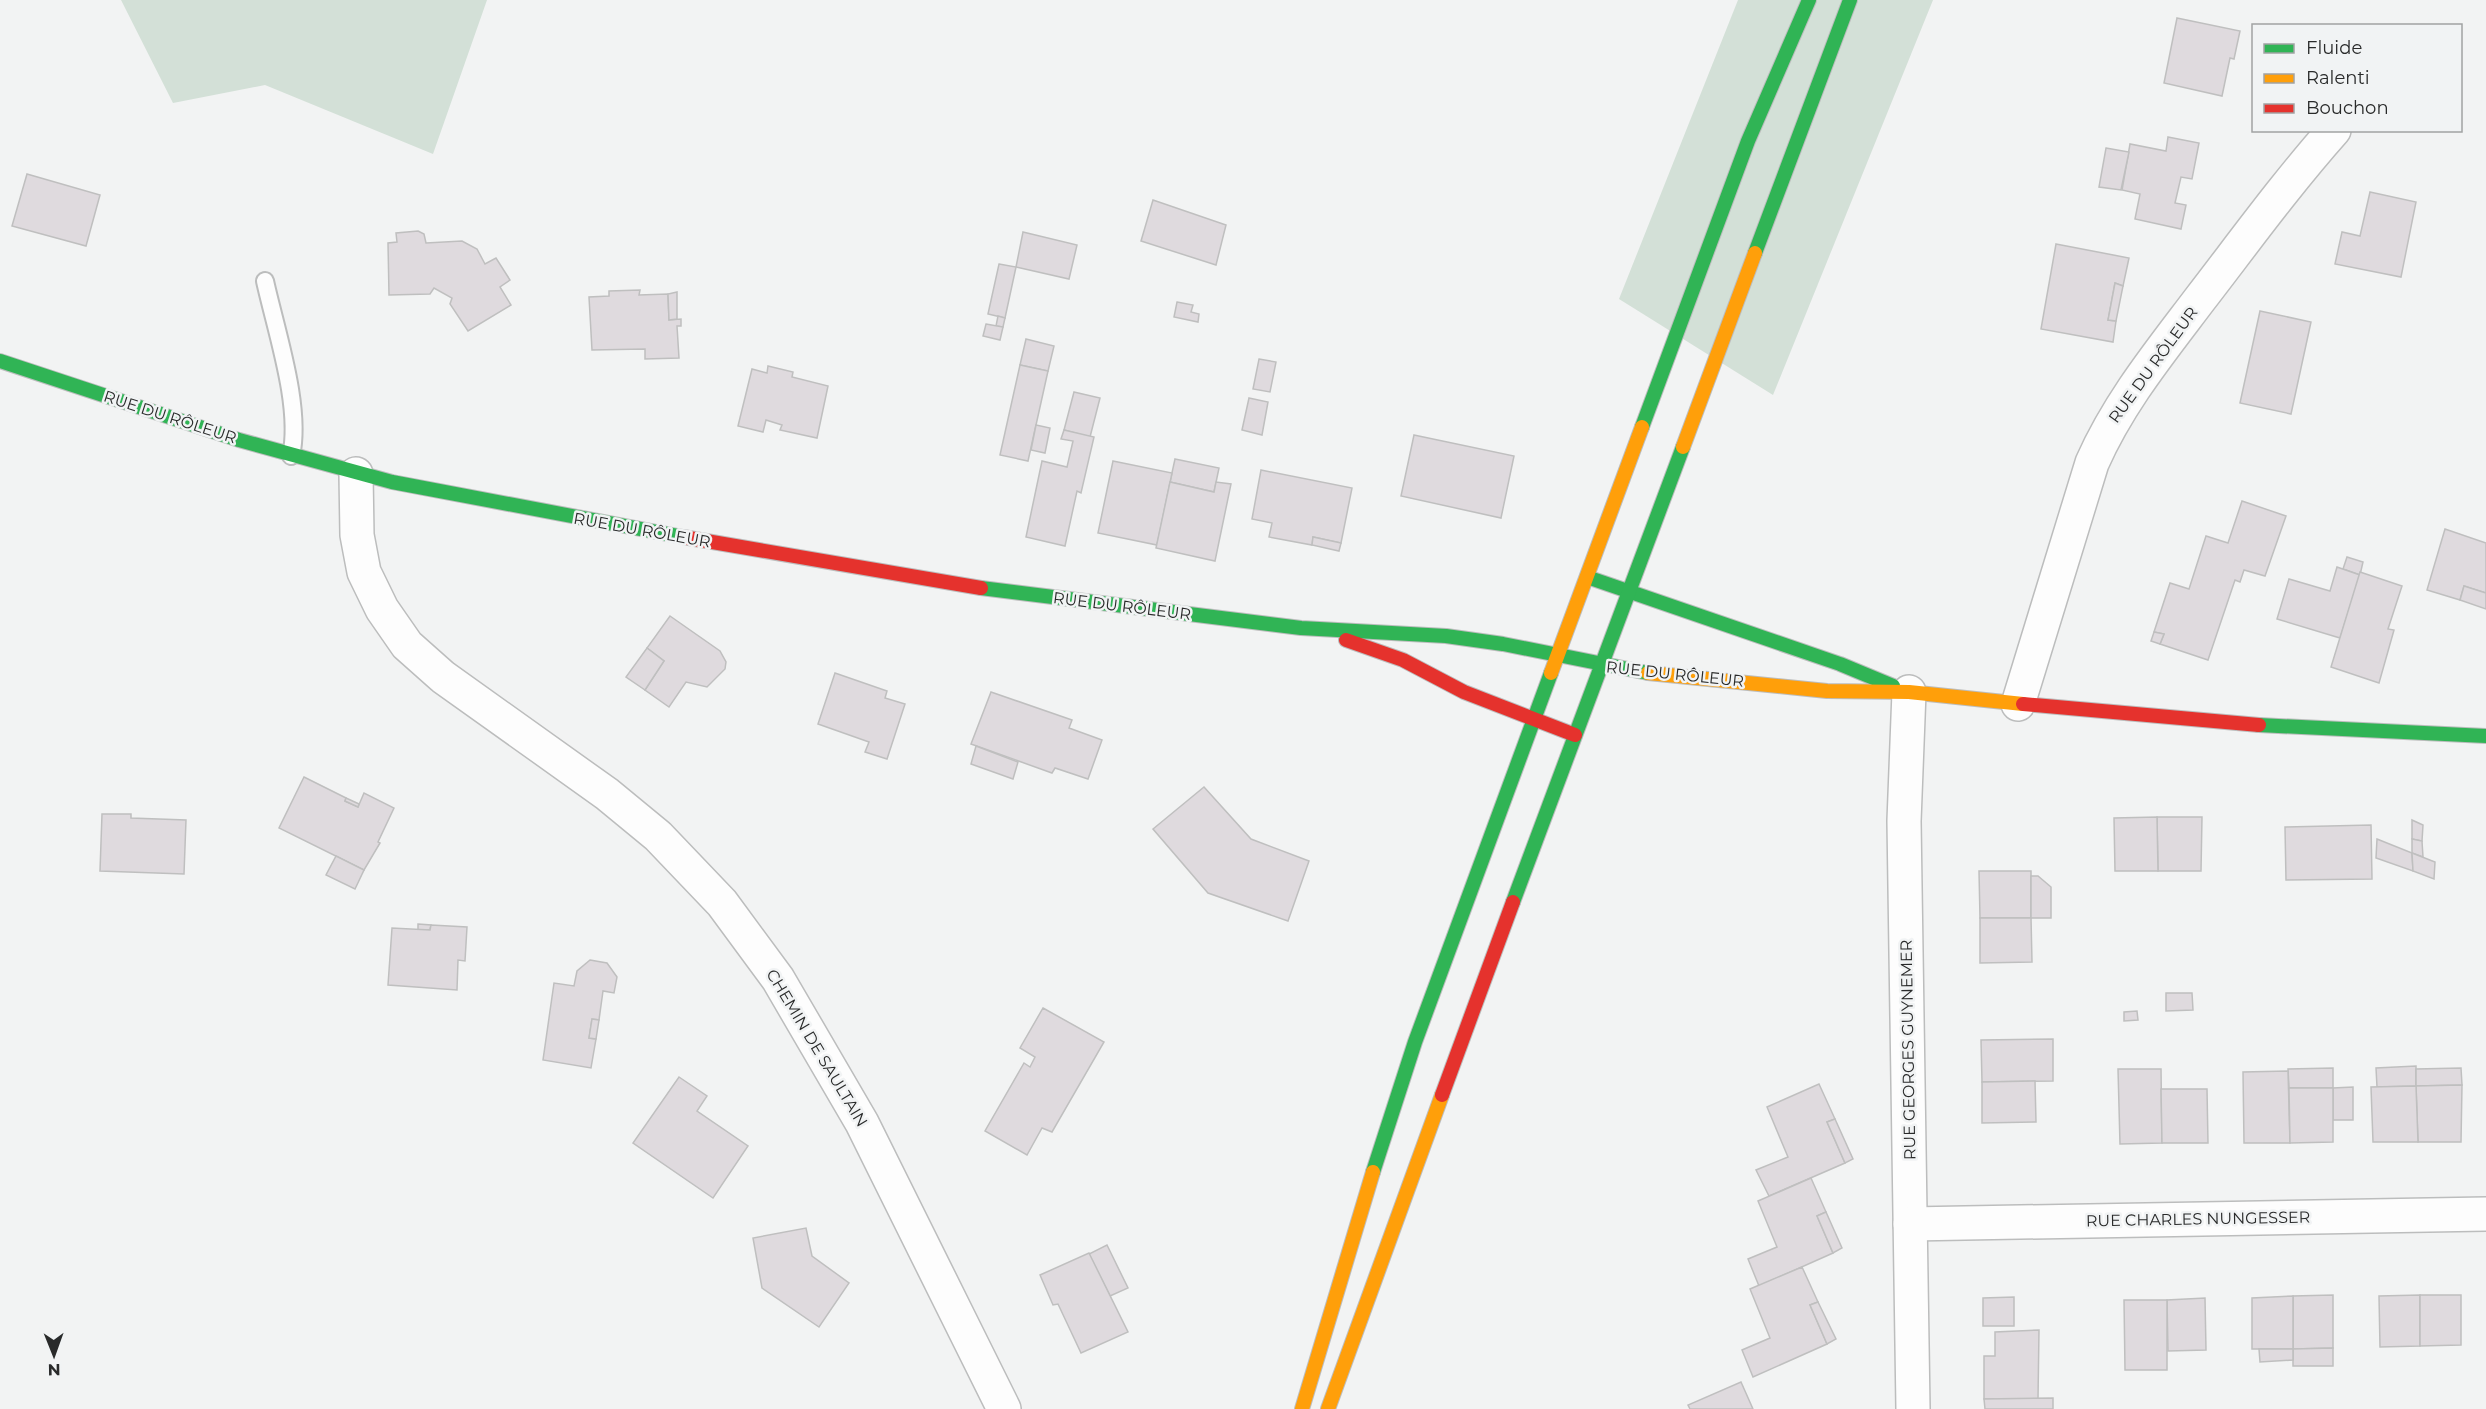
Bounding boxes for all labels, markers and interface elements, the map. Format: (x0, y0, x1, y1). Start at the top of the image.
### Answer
legend (2252, 24, 2462, 132)
text: Fluide (2306, 37, 2362, 59)
text: Ralenti (2306, 67, 2370, 89)
text: Bouchon (2306, 97, 2389, 119)
street label: RUE DU RÔLEUR (2105, 303, 2201, 427)
street label: RUE DU RÔLEUR (101, 387, 239, 447)
street label: RUE DU RÔLEUR (572, 509, 712, 551)
street label: RUE DU RÔLEUR (1052, 588, 1192, 624)
street label: RUE DU RÔLEUR (1605, 657, 1745, 691)
street label: RUE GEORGES GUYNEMER (1897, 940, 1919, 1160)
street label: CHEMIN DE SAULTAIN (762, 966, 872, 1130)
street label: RUE CHARLES NUNGESSER (2086, 1208, 2310, 1230)
north arrow (24, 1325, 84, 1385)
text: N (48, 1360, 61, 1379)

